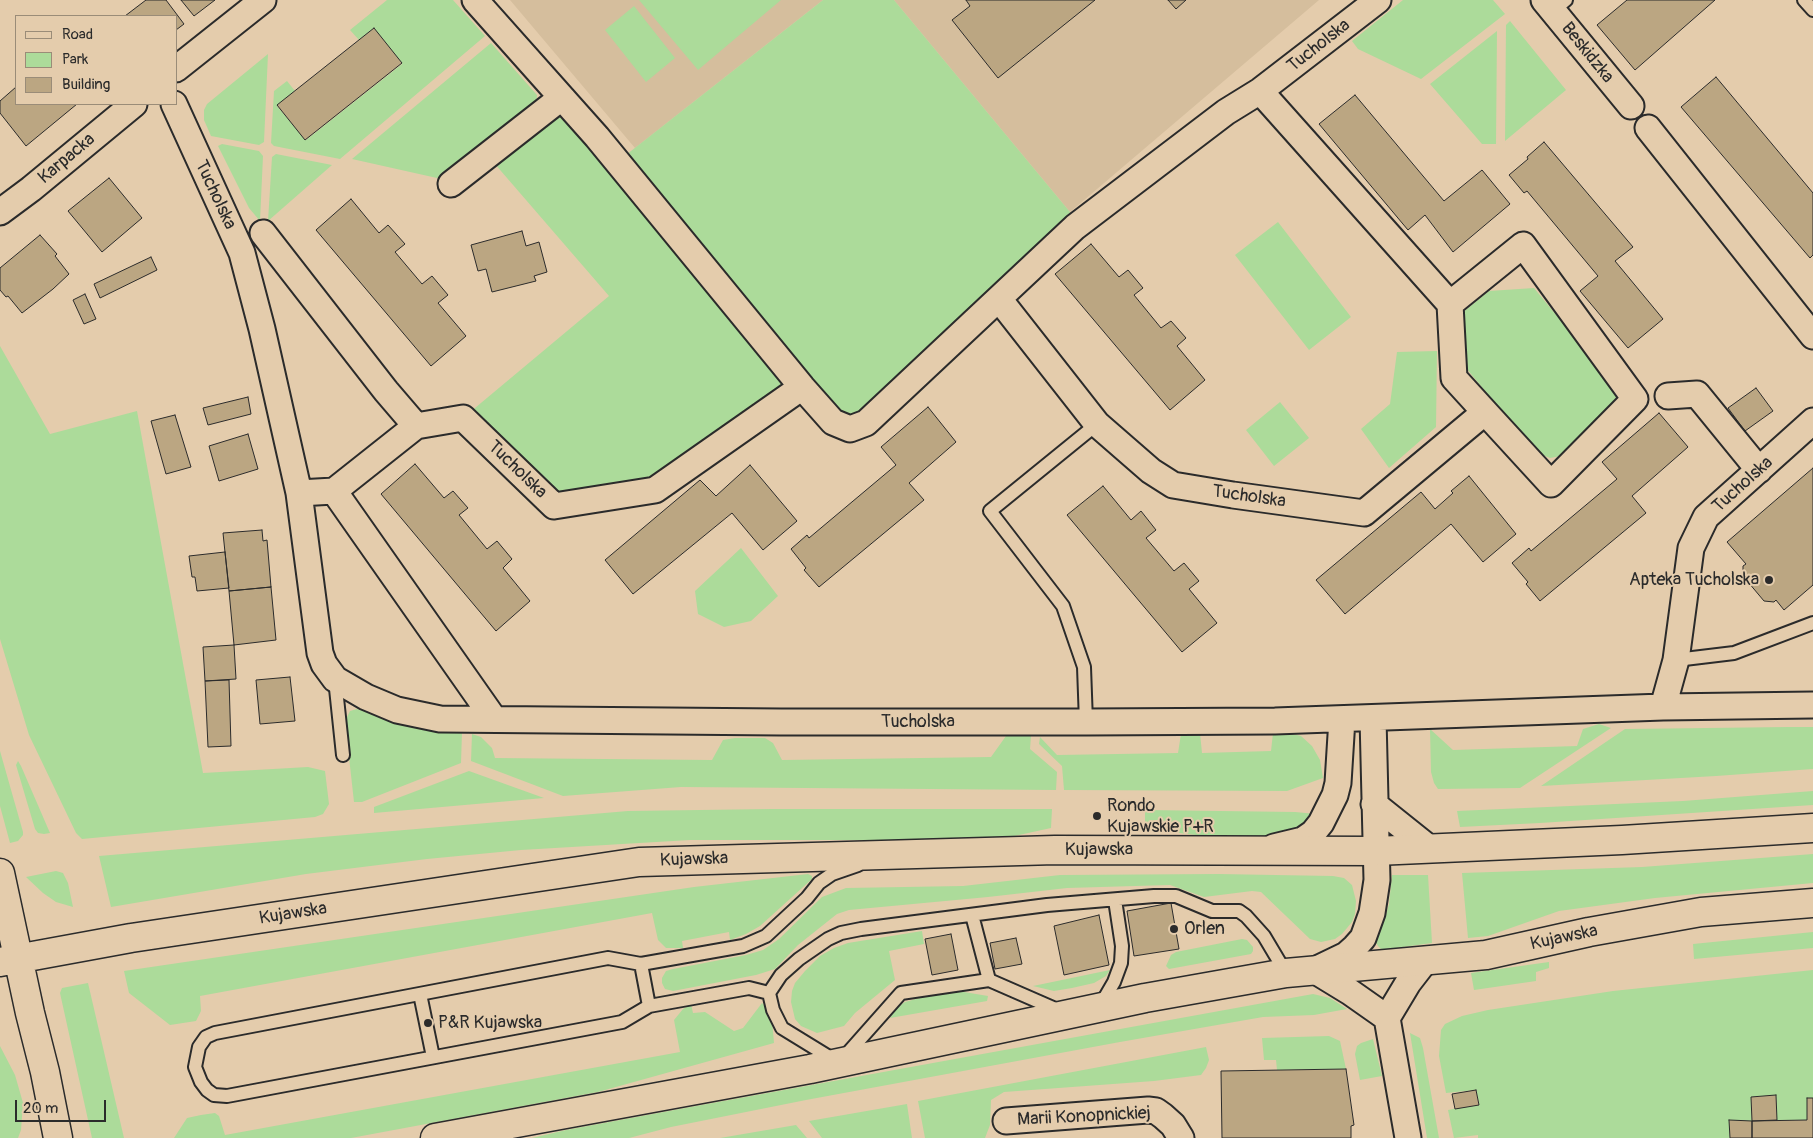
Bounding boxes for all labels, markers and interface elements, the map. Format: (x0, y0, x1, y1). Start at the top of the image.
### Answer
legend (15, 15, 178, 105)
street label: Tucholska (1283, 15, 1355, 77)
street label: Beskidzka (1556, 18, 1618, 88)
text: Road (62, 25, 93, 44)
text: Park (62, 50, 88, 69)
text: Building (62, 75, 110, 94)
street label: Karpacka (34, 129, 100, 189)
street label: Tucholska (190, 157, 240, 233)
street label: Tucholska (483, 437, 551, 503)
street label: Tucholska (1708, 452, 1778, 518)
street label: Tucholska (1211, 481, 1287, 513)
place label: Apteka Tucholska (1629, 569, 1759, 591)
marker: Apteka Tucholska (1763, 574, 1775, 586)
street label: Tucholska (881, 711, 955, 733)
place label: Rondo Kujawskie P+R (1107, 795, 1214, 838)
marker: Rondo Kujawskie P+R (1091, 810, 1103, 822)
street label: Kujawska (1065, 839, 1133, 861)
street label: Kujawska (659, 848, 729, 872)
street label: Kujawska (257, 898, 329, 930)
place label: Orlen (1184, 918, 1225, 940)
street label: Kujawska (1528, 920, 1600, 956)
marker: Orlen (1168, 923, 1180, 935)
place label: P&R Kujawska (438, 1012, 542, 1034)
marker: P&R Kujawska (422, 1017, 434, 1029)
scale bar (18, 1090, 109, 1122)
text: 20 m (23, 1099, 58, 1118)
street label: Marii Konopnickiej (1017, 1103, 1151, 1131)

